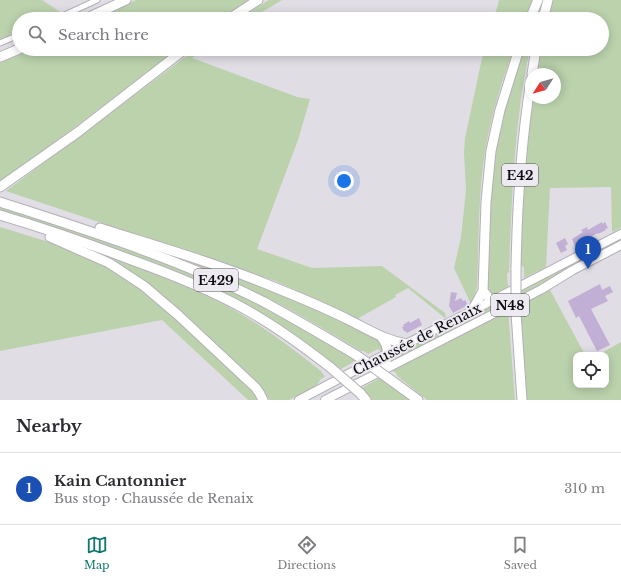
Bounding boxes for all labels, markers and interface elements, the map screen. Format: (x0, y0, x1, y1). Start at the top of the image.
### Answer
search box (12, 12, 609, 56)
icon: search (26, 23, 48, 45)
text: Search here (58, 25, 149, 44)
north arrow (525, 68, 561, 104)
road number: E42 (502, 164, 538, 186)
your location (334, 171, 354, 191)
pin: 1 (575, 236, 601, 269)
road number: E429 (194, 269, 238, 291)
road number: N48 (491, 294, 529, 316)
street label: Chaussée de Renaix (350, 299, 485, 379)
map controls (573, 352, 609, 388)
button: locate (573, 352, 609, 388)
text: Nearby (16, 416, 82, 437)
text: Kain Cantonnier (54, 471, 186, 490)
text: 1 (26, 480, 32, 497)
text: 310 m (564, 480, 605, 497)
text: Bus stop · Chaussée de Renaix (54, 490, 253, 507)
tab: Map (84, 534, 110, 572)
tab: Directions (277, 534, 336, 572)
tab: Saved (504, 534, 537, 572)

